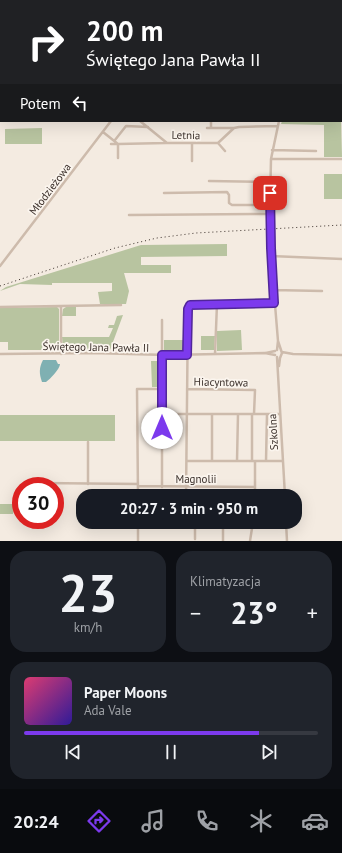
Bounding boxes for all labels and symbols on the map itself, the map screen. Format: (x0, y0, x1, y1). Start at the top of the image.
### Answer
street label: Letnia (171, 128, 201, 142)
street label: Młodzieżowa (26, 160, 74, 218)
pin (253, 176, 287, 210)
street label: Świętego Jana Pawła II (43, 339, 149, 355)
street label: Hiacyntowa (194, 375, 248, 389)
position arrow (141, 407, 183, 449)
street label: Szkolna (265, 413, 281, 451)
street label: Magnolii (175, 472, 217, 486)
speed limit sign: 30 (12, 477, 64, 529)

